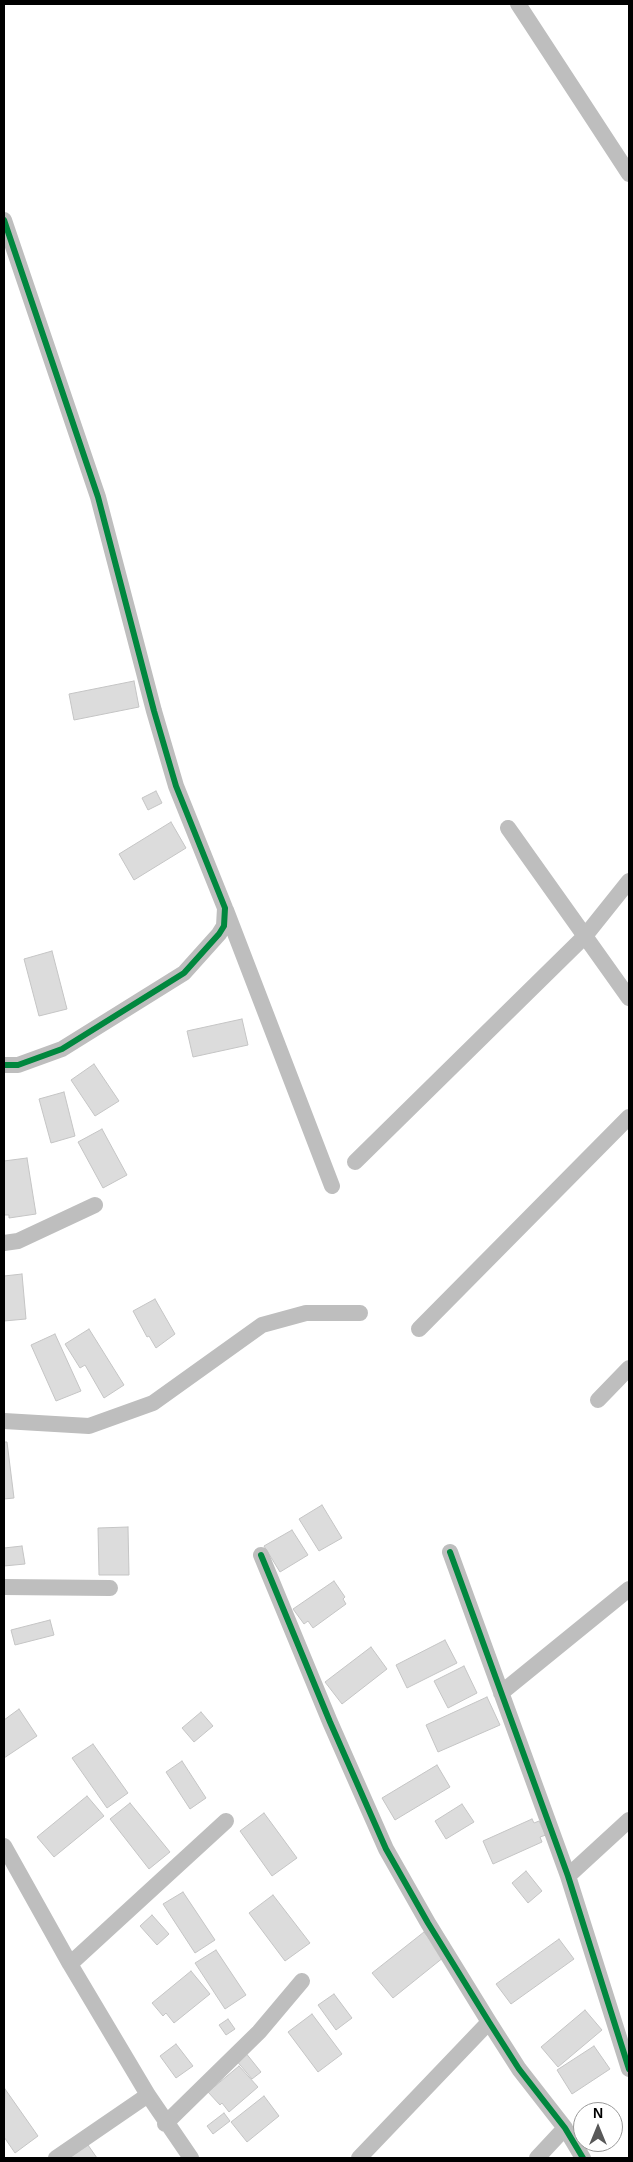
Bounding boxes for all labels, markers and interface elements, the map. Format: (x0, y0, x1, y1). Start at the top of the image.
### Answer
north arrow (573, 2102, 623, 2152)
text: N (593, 2105, 603, 2121)

